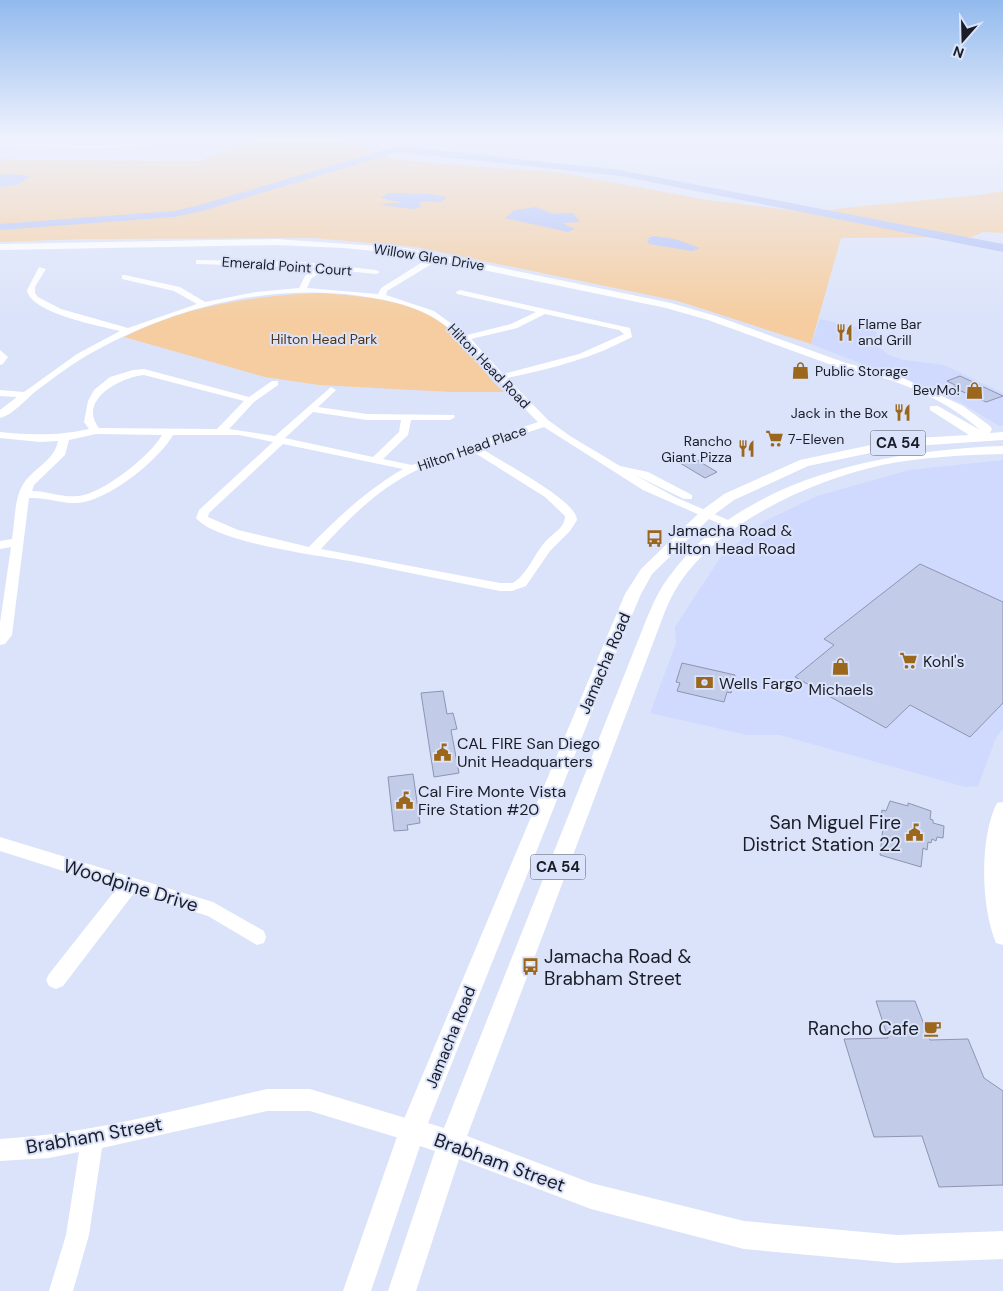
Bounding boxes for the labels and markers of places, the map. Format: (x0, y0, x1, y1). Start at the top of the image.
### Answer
place label: Flame Bar and Grill (858, 315, 922, 349)
restaurant icon: Flame Bar and Grill (834, 322, 854, 342)
shop icon: Public Storage (791, 361, 811, 381)
place label: Public Storage (815, 362, 908, 380)
shop icon: BevMo! (964, 380, 984, 400)
place label: BevMo! (913, 381, 960, 399)
restaurant icon: Jack in the Box (892, 403, 912, 423)
place label: Jack in the Box (791, 404, 888, 422)
supermarket icon: 7-Eleven (764, 429, 784, 449)
place label: 7-Eleven (788, 430, 844, 448)
place label: Rancho Giant Pizza (661, 432, 732, 466)
restaurant icon: Rancho Giant Pizza (736, 439, 756, 459)
place label: Jamacha Road & Hilton Head Road (668, 520, 796, 559)
bus stop icon: Jamacha Road & Hilton Head Road (644, 529, 664, 549)
supermarket icon: Kohl's (899, 651, 919, 671)
place label: Kohl's (923, 651, 965, 672)
shop icon: Michaels (831, 657, 851, 677)
bank icon: Wells Fargo (695, 673, 715, 693)
place label: Wells Fargo (719, 673, 803, 694)
place label: Michaels (808, 679, 874, 700)
place label: CAL FIRE San Diego Unit Headquarters (457, 733, 600, 772)
public building icon: CAL FIRE San Diego Unit Headquarters (433, 742, 453, 762)
place label: Cal Fire Monte Vista Fire Station #20 (418, 781, 566, 820)
public building icon: Cal Fire Monte Vista Fire Station #20 (394, 790, 414, 810)
place label: San Miguel Fire District Station 22 (742, 810, 901, 857)
public building icon: San Miguel Fire District Station 22 (905, 823, 925, 843)
place label: Jamacha Road & Brabham Street (544, 944, 692, 991)
bus stop icon: Jamacha Road & Brabham Street (520, 957, 540, 977)
place label: Rancho Cafe (808, 1016, 919, 1041)
cafe icon: Rancho Cafe (923, 1018, 943, 1038)

